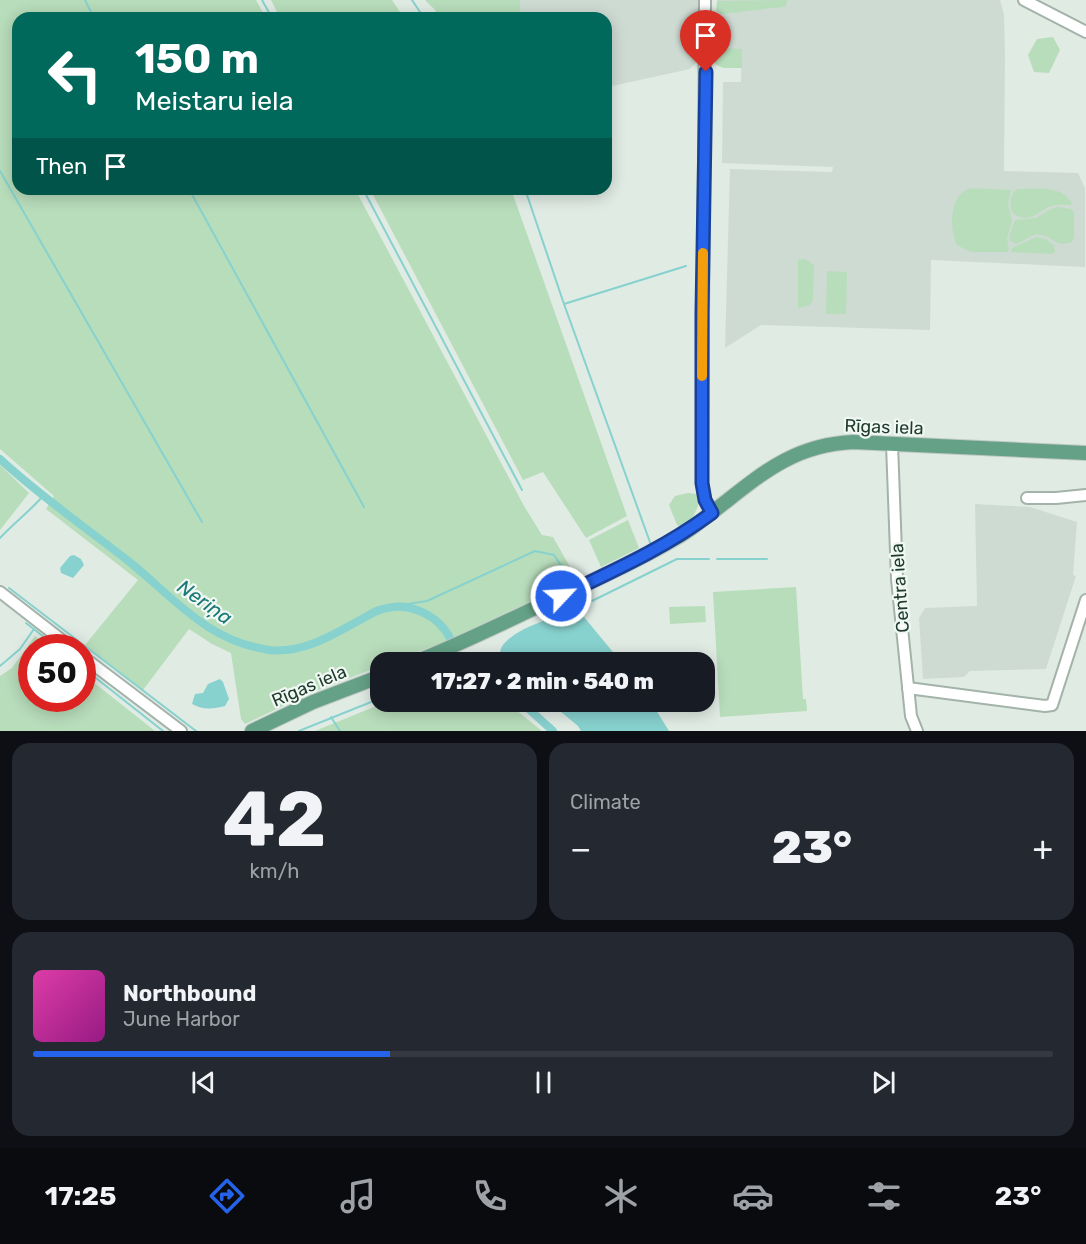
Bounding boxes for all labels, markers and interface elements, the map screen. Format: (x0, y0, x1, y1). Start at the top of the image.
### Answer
pin (680, 10, 731, 72)
icon: arrive (689, 19, 722, 52)
text: 150 m (135, 34, 259, 84)
icon: left (36, 36, 114, 114)
text: Meistaru iela (135, 85, 294, 117)
icon: arrive (99, 150, 132, 183)
text: Then (36, 153, 87, 180)
street label: Rīgas iela (844, 415, 924, 439)
street label: Centra iela (886, 543, 914, 633)
position arrow (529, 564, 593, 628)
water label: Neriņa (173, 575, 237, 630)
speed limit sign: 50 (18, 634, 96, 712)
street label: Rīgas iela (268, 660, 350, 712)
text: 17:27 · 2 min · 540 m (431, 668, 654, 695)
text: 42 (223, 773, 326, 866)
text: Climate (570, 790, 641, 814)
text: 23° (772, 821, 852, 874)
text: − (570, 829, 591, 868)
text: + (1032, 829, 1053, 868)
text: km/h (250, 859, 299, 883)
text: Northbound (123, 980, 256, 1007)
text: June Harbor (123, 1007, 240, 1031)
icon: previous (187, 1066, 220, 1099)
icon: pause (527, 1066, 560, 1099)
icon: next (867, 1066, 900, 1099)
icon: directions (206, 1175, 248, 1217)
icon: music (337, 1175, 379, 1217)
icon: phone (469, 1175, 511, 1217)
icon: climate (600, 1175, 642, 1217)
icon: car (732, 1175, 774, 1217)
icon: filters (863, 1175, 905, 1217)
text: 17:25 (45, 1180, 117, 1212)
text: 23° (995, 1180, 1041, 1212)

